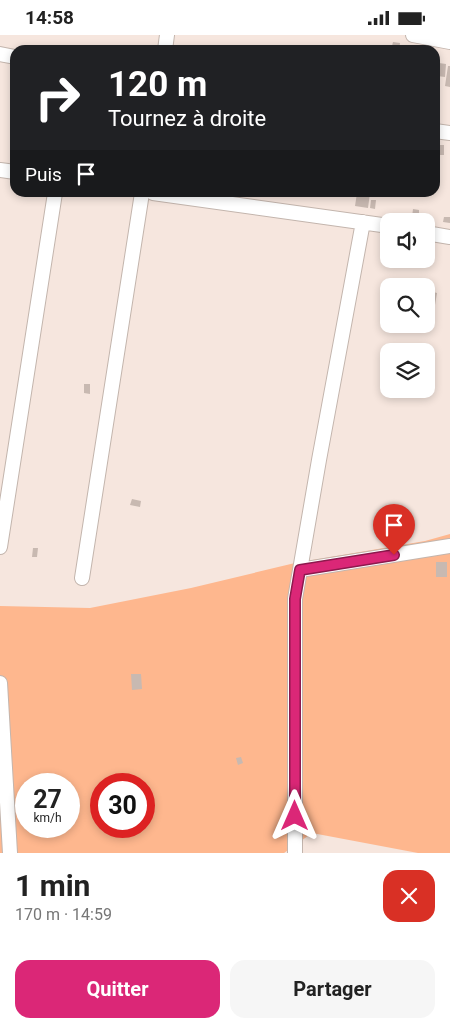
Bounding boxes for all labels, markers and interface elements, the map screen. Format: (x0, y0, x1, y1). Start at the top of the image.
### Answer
text: 14:58 (25, 6, 74, 29)
text: 120 m (108, 64, 207, 105)
icon: right (25, 65, 90, 130)
text: Tournez à droite (108, 106, 266, 131)
icon: arrive (72, 160, 100, 188)
text: Puis (25, 163, 62, 186)
map controls (380, 213, 435, 398)
button: sound (380, 213, 435, 268)
button: search (380, 278, 435, 333)
button: layers (380, 343, 435, 398)
pin (373, 504, 415, 555)
icon: arrive (380, 511, 408, 539)
speed limit sign: 30 (90, 773, 155, 838)
text: 27 (33, 785, 62, 814)
position arrow (268, 789, 320, 841)
text: km/h (33, 811, 62, 825)
text: 1 min (15, 868, 90, 903)
button: close (383, 870, 435, 922)
text: 170 m · 14:59 (15, 905, 112, 924)
button: Quitter (15, 960, 220, 1018)
button: Partager (230, 960, 435, 1018)

